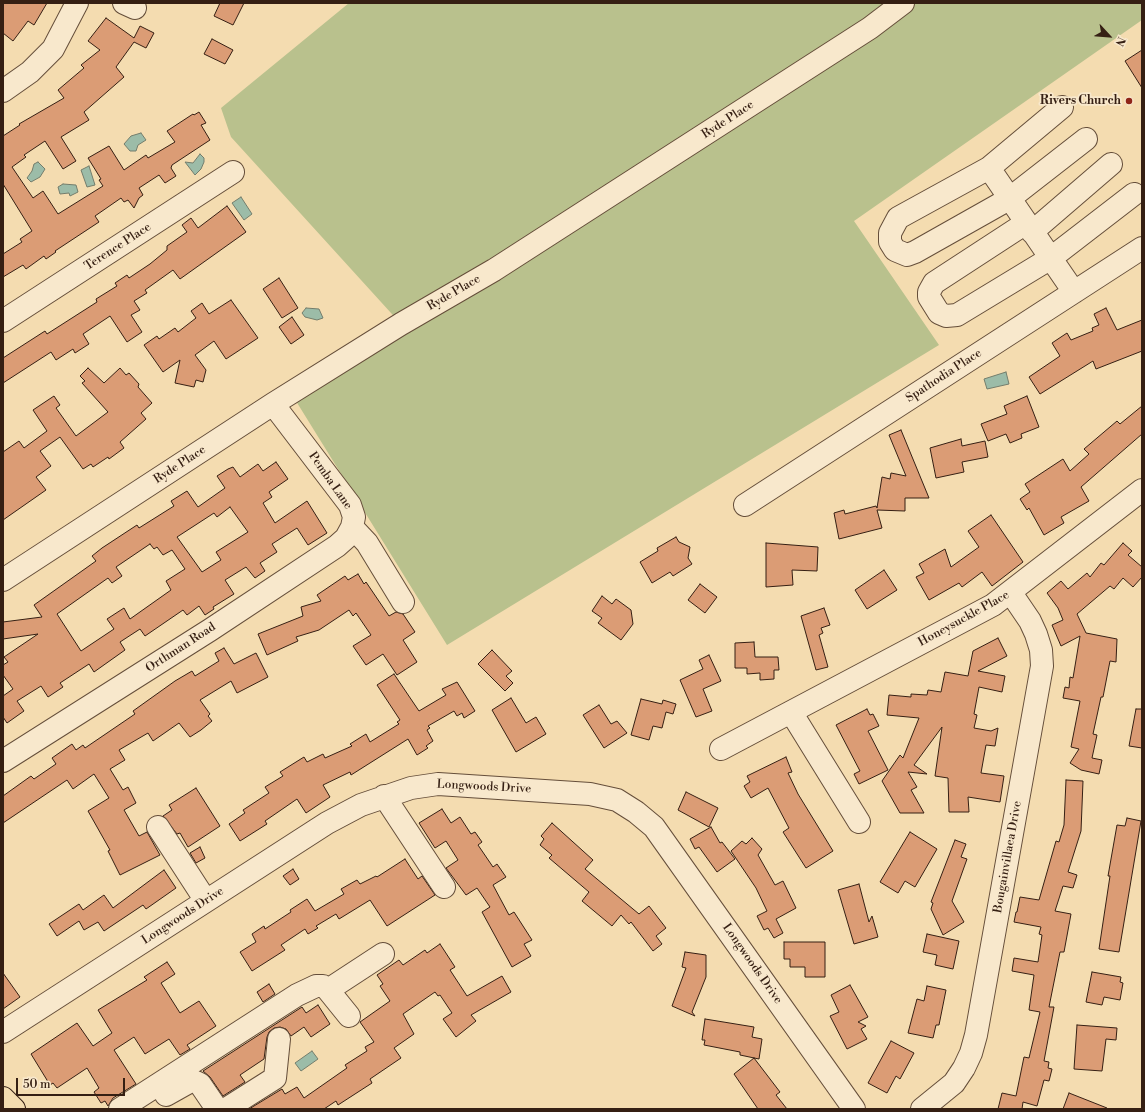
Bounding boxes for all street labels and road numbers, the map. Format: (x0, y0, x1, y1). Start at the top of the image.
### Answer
street label: Ryde Place (699, 98, 757, 142)
street label: Terence Place (82, 220, 154, 274)
street label: Ryde Place (425, 272, 483, 314)
street label: Spathodia Place (903, 346, 985, 406)
street label: Ryde Place (151, 443, 209, 487)
street label: Pemba Lane (305, 450, 355, 512)
street label: Honeysuckle Place (916, 588, 1012, 650)
street label: Orthman Road (143, 620, 219, 676)
street label: Longwoods Drive (436, 777, 532, 797)
street label: Bougainvillaea Drive (991, 800, 1025, 914)
street label: Longwoods Drive (139, 884, 227, 948)
street label: Longwoods Drive (719, 921, 785, 1007)

